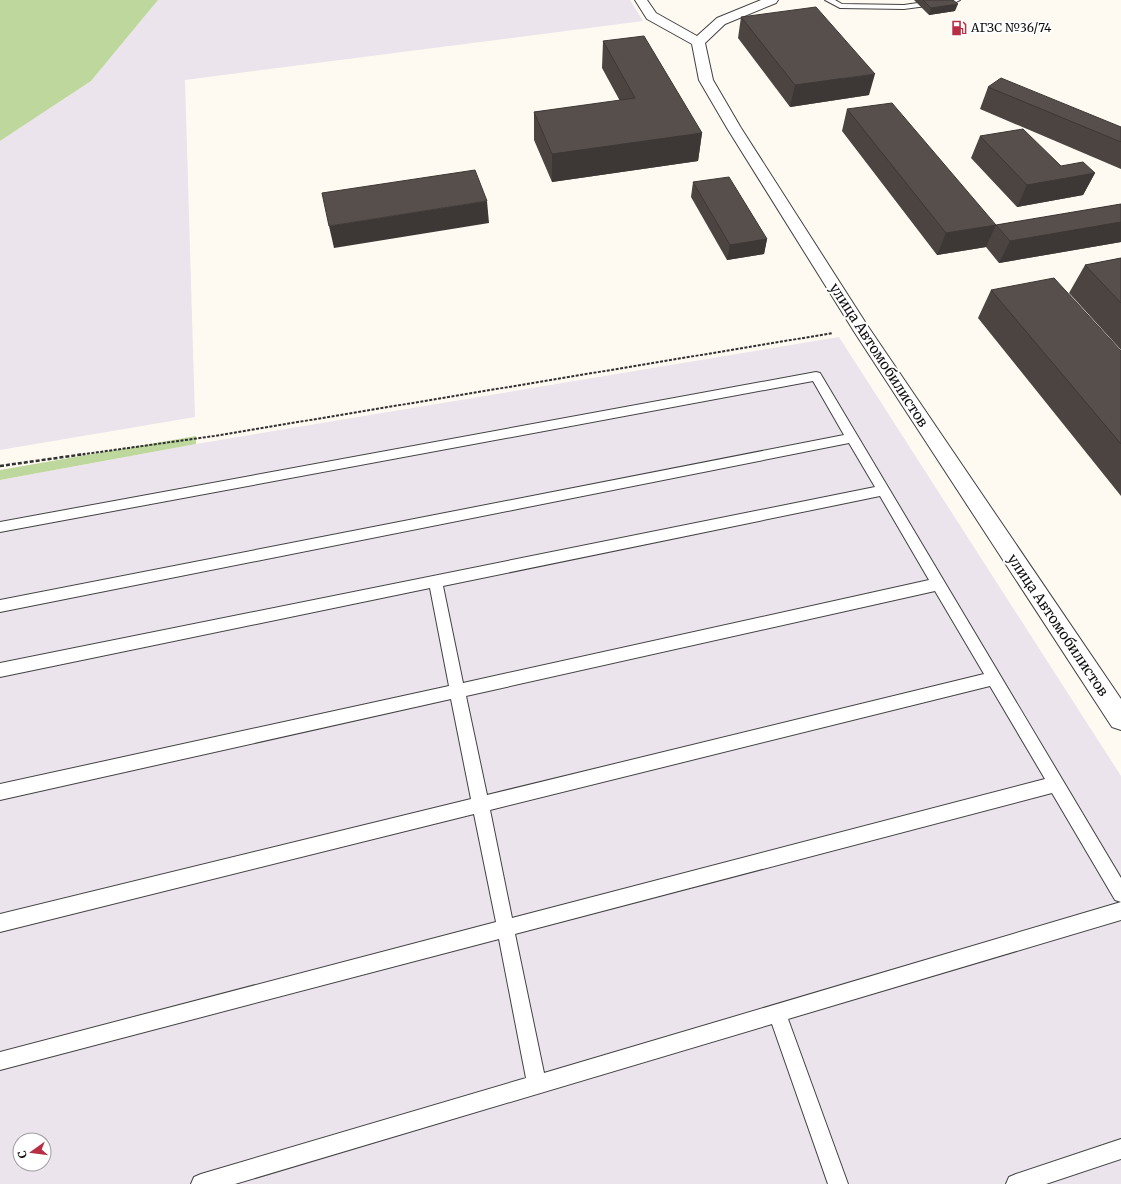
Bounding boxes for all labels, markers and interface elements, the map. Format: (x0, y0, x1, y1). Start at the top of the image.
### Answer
fuel station icon: АГЗС №36/74 (950, 19, 968, 37)
place label: АГЗС №36/74 (970, 20, 1052, 35)
street label: улица Автомобилистов (826, 280, 932, 430)
street label: улица Автомобилистов (1004, 550, 1112, 700)
north arrow (12, 1132, 52, 1172)
text: С (15, 1149, 30, 1160)

